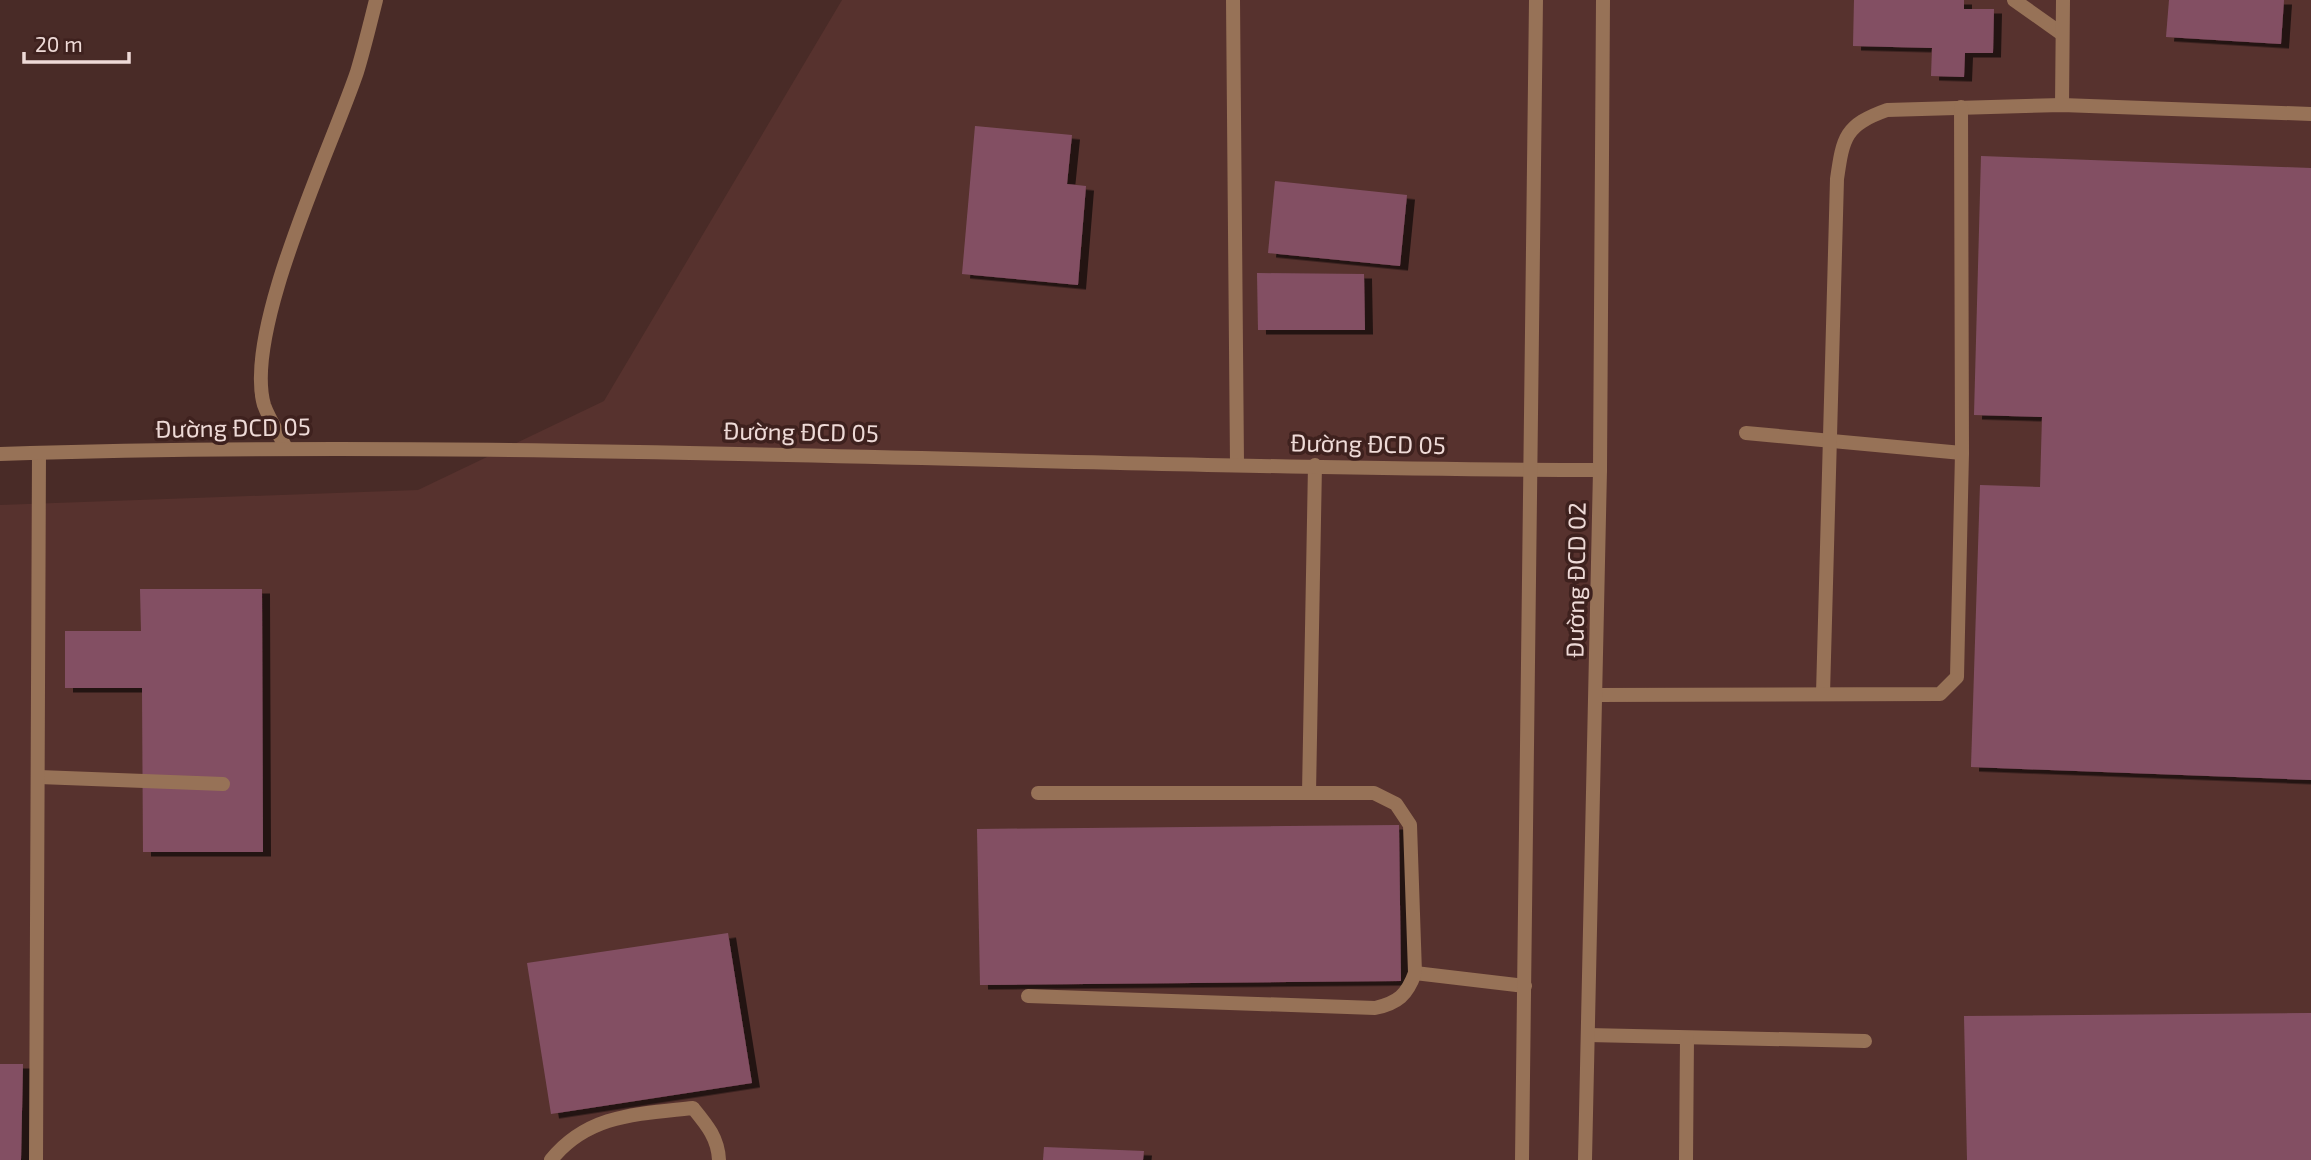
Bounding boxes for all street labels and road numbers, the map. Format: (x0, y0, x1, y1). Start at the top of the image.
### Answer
street label: Đường ĐCD 05 (155, 411, 311, 443)
street label: Đường ĐCD 05 (723, 415, 879, 447)
street label: Đường ĐCD 05 (1290, 427, 1446, 459)
street label: Đường ĐCD 02 (1559, 502, 1591, 658)

